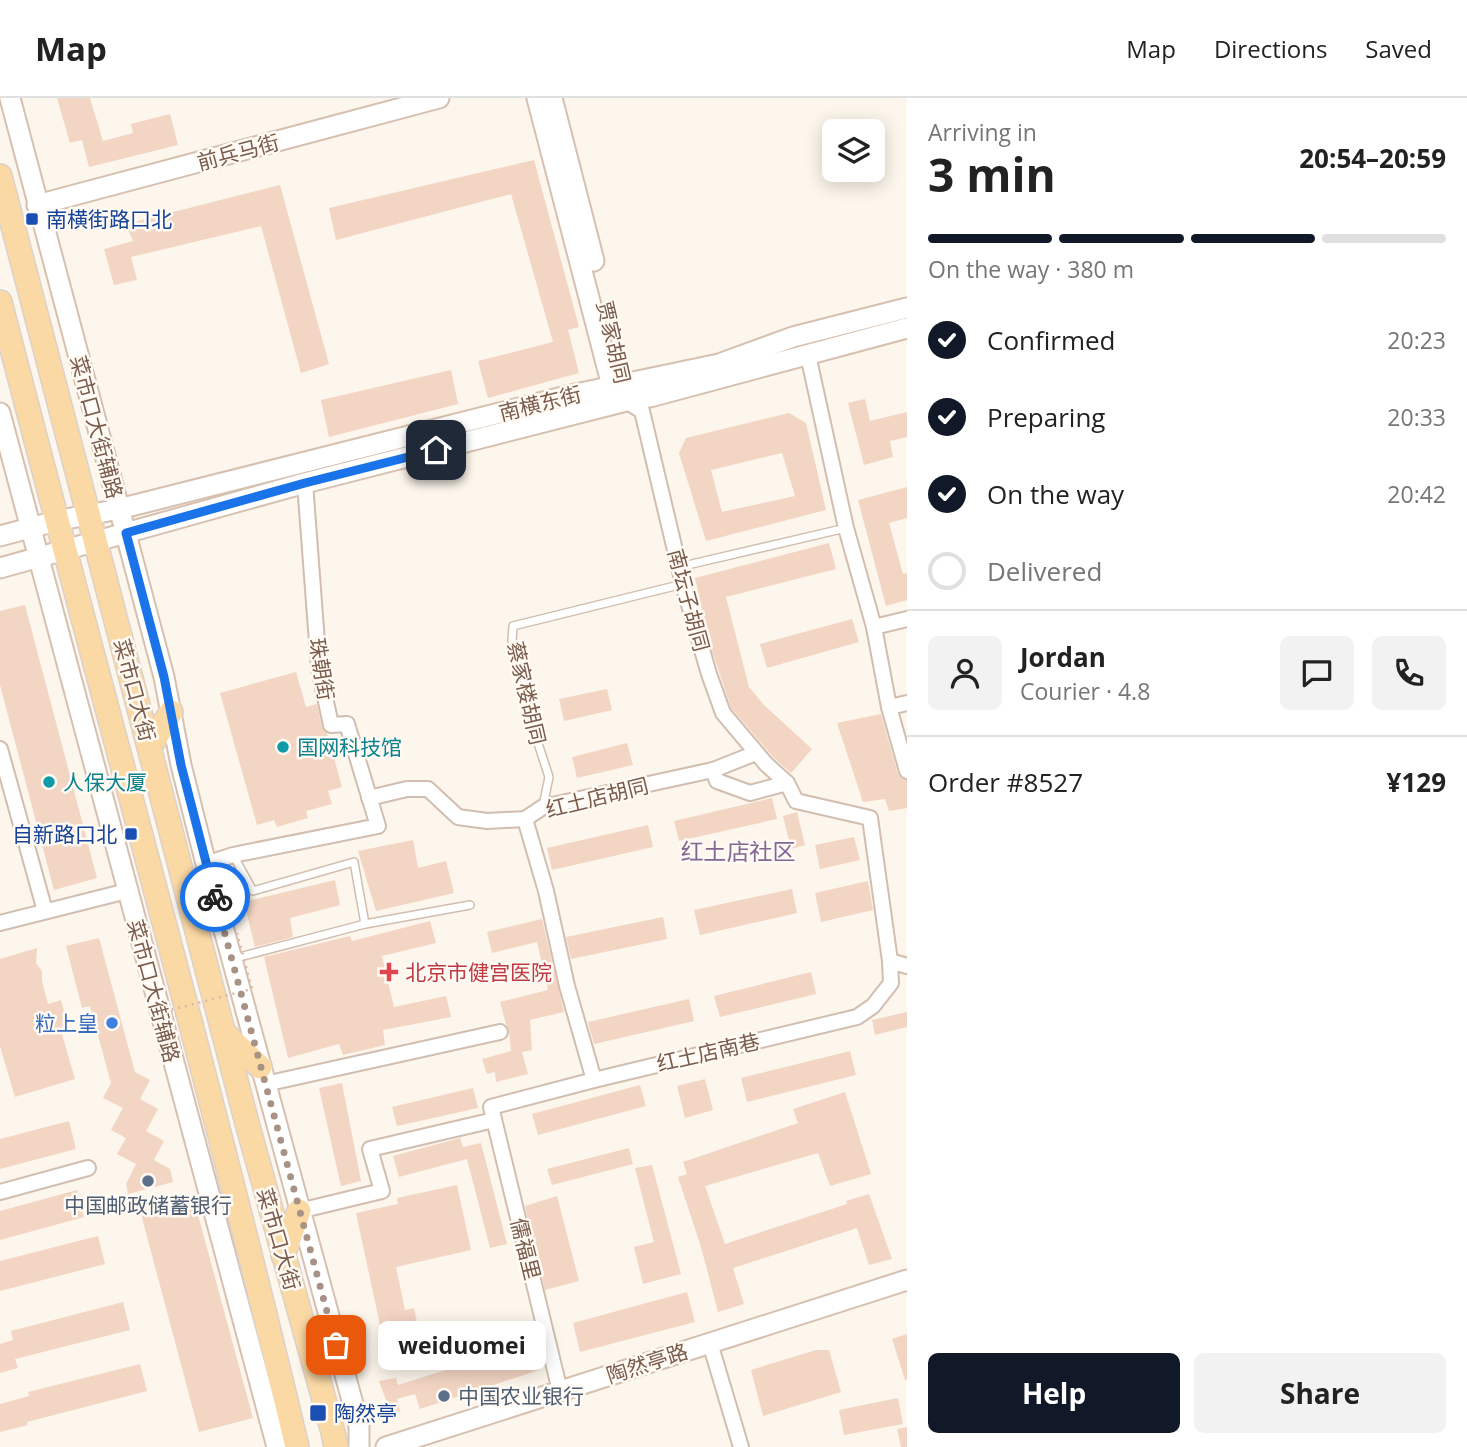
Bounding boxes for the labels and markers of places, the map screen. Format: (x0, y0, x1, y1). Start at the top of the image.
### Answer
place label: 南横街路口北 (46, 205, 172, 233)
marker: 南横街路口北 (24, 211, 40, 227)
pin (406, 420, 466, 480)
place label: 国网科技馆 (297, 733, 402, 761)
marker: 国网科技馆 (275, 739, 291, 755)
place label: 人保大厦 (63, 768, 147, 796)
marker: 人保大厦 (41, 774, 57, 790)
place label: 自新路口北 (12, 820, 117, 848)
marker: 自新路口北 (123, 826, 139, 842)
place label: 北京市健宫医院 (405, 958, 552, 986)
marker: 北京市健宫医院 (379, 962, 399, 982)
place label: 粒上皇 (35, 1009, 98, 1037)
marker: 粒上皇 (104, 1015, 120, 1031)
marker: 中国邮政储蓄银行 (140, 1173, 156, 1189)
place label: 中国邮政储蓄银行 (64, 1191, 232, 1219)
pin (306, 1315, 366, 1375)
callout: weiduomei (378, 1320, 546, 1370)
place label: 中国农业银行 (458, 1382, 584, 1410)
marker: 中国农业银行 (436, 1388, 452, 1404)
place label: 陶然亭 (334, 1399, 397, 1427)
marker: 陶然亭 (308, 1403, 328, 1423)

